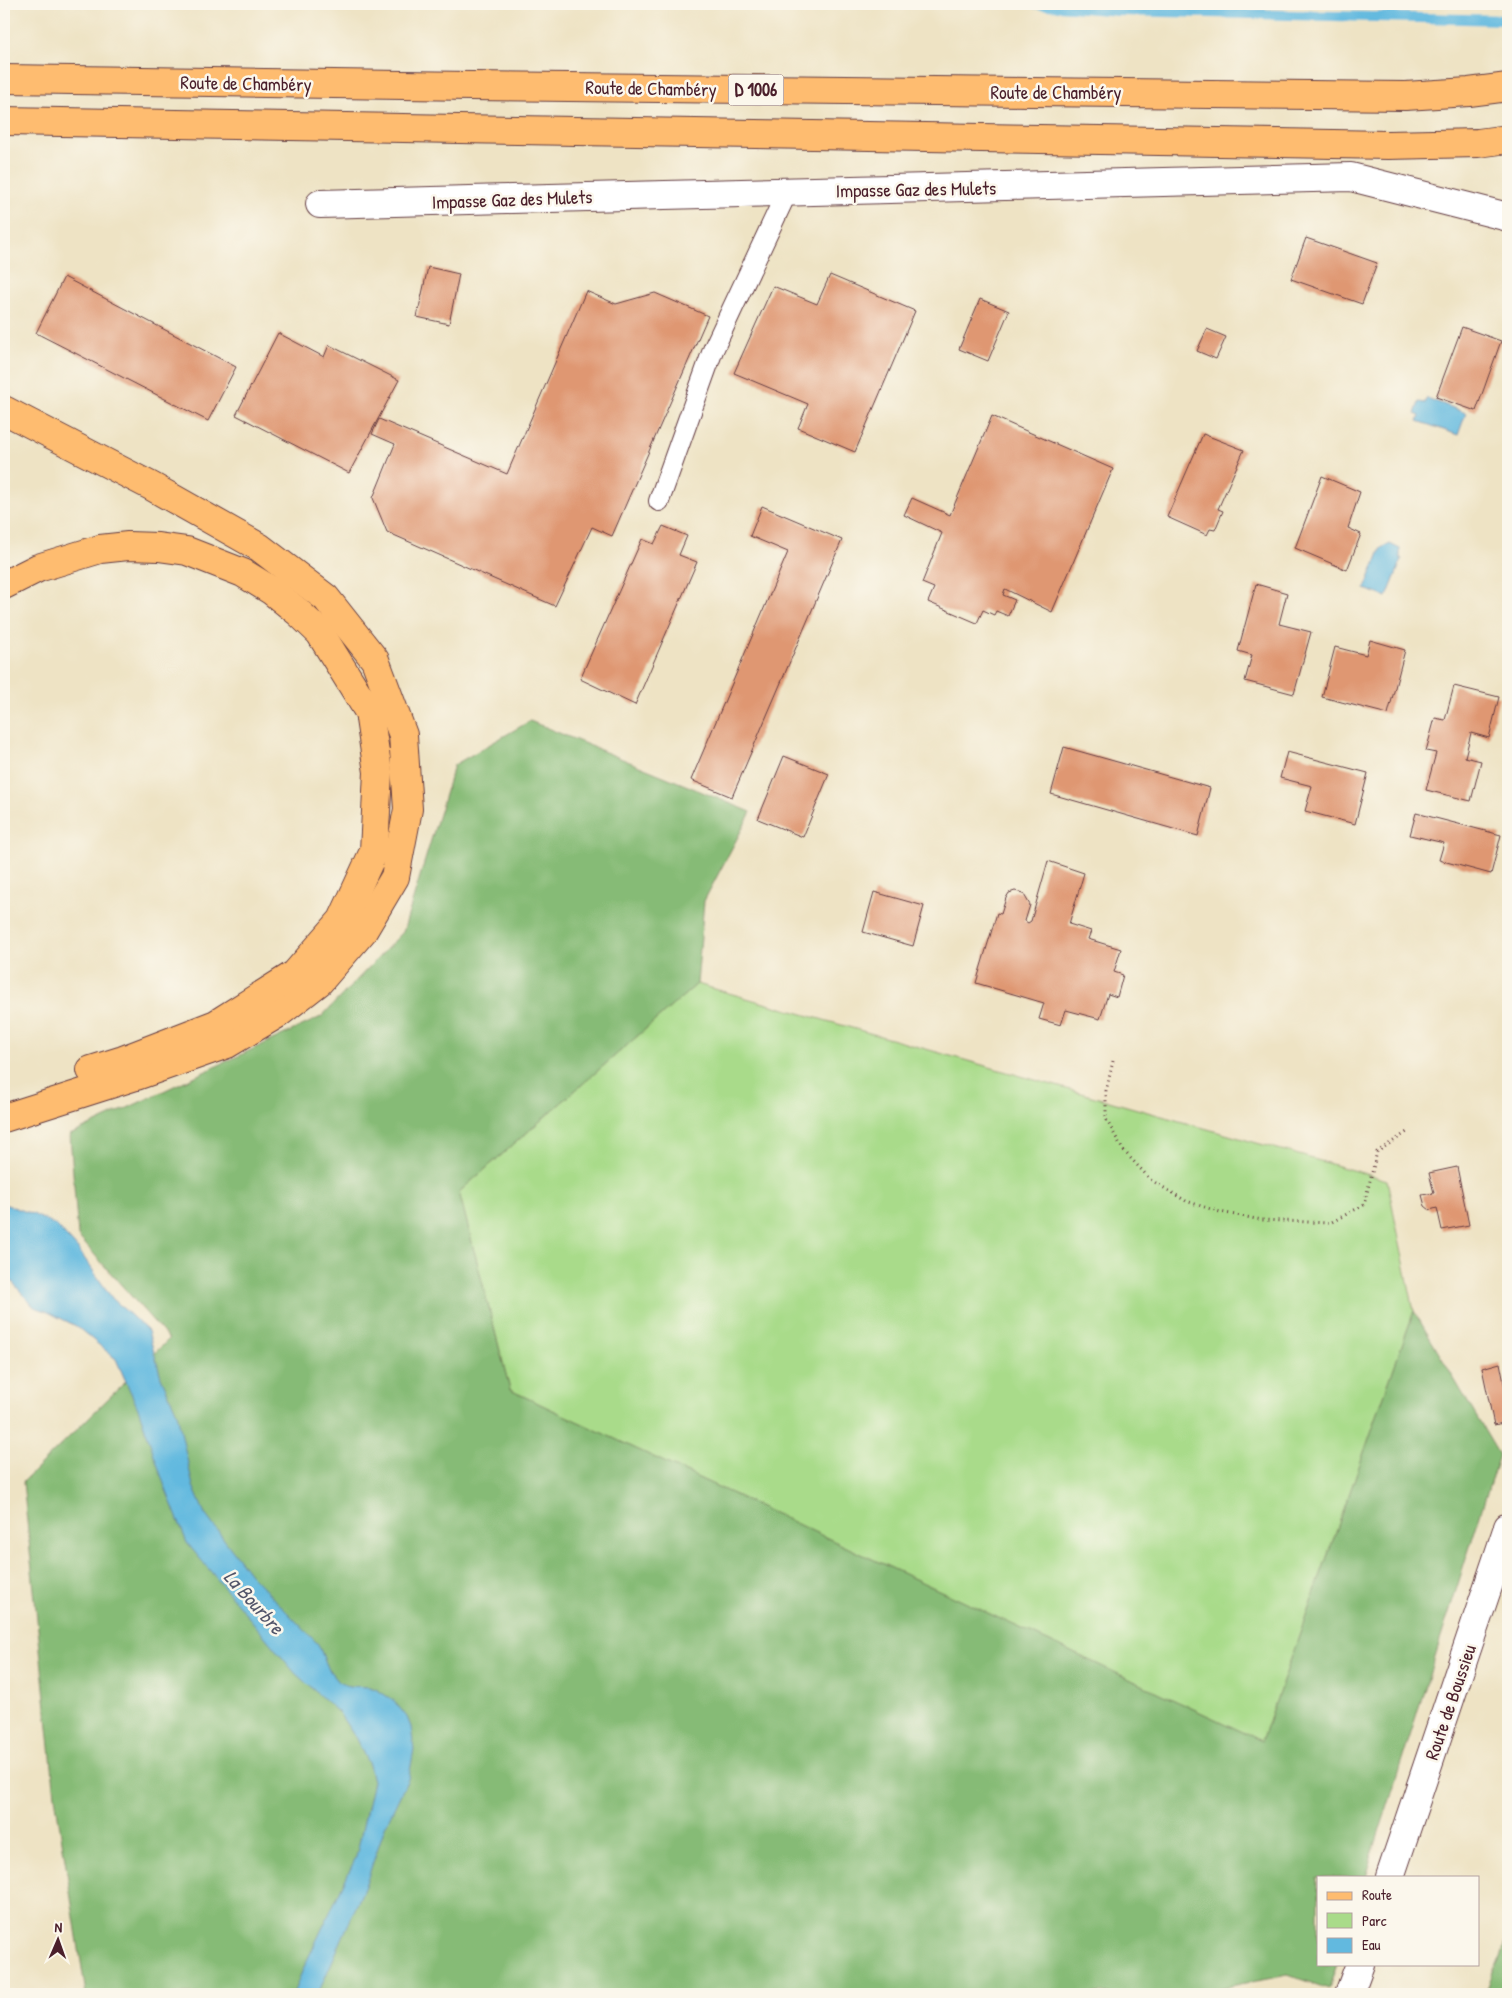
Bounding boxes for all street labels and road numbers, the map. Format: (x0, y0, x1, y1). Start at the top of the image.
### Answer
street label: Route de Chambéry (180, 69, 312, 97)
street label: Route de Chambéry (585, 74, 717, 102)
road number: D 1006 (728, 74, 784, 106)
street label: Route de Chambéry (990, 79, 1122, 105)
street label: Impasse Gaz des Mulets (835, 175, 997, 203)
street label: Impasse Gaz des Mulets (431, 183, 593, 215)
street label: Route de Boussieu (1418, 1640, 1482, 1763)

